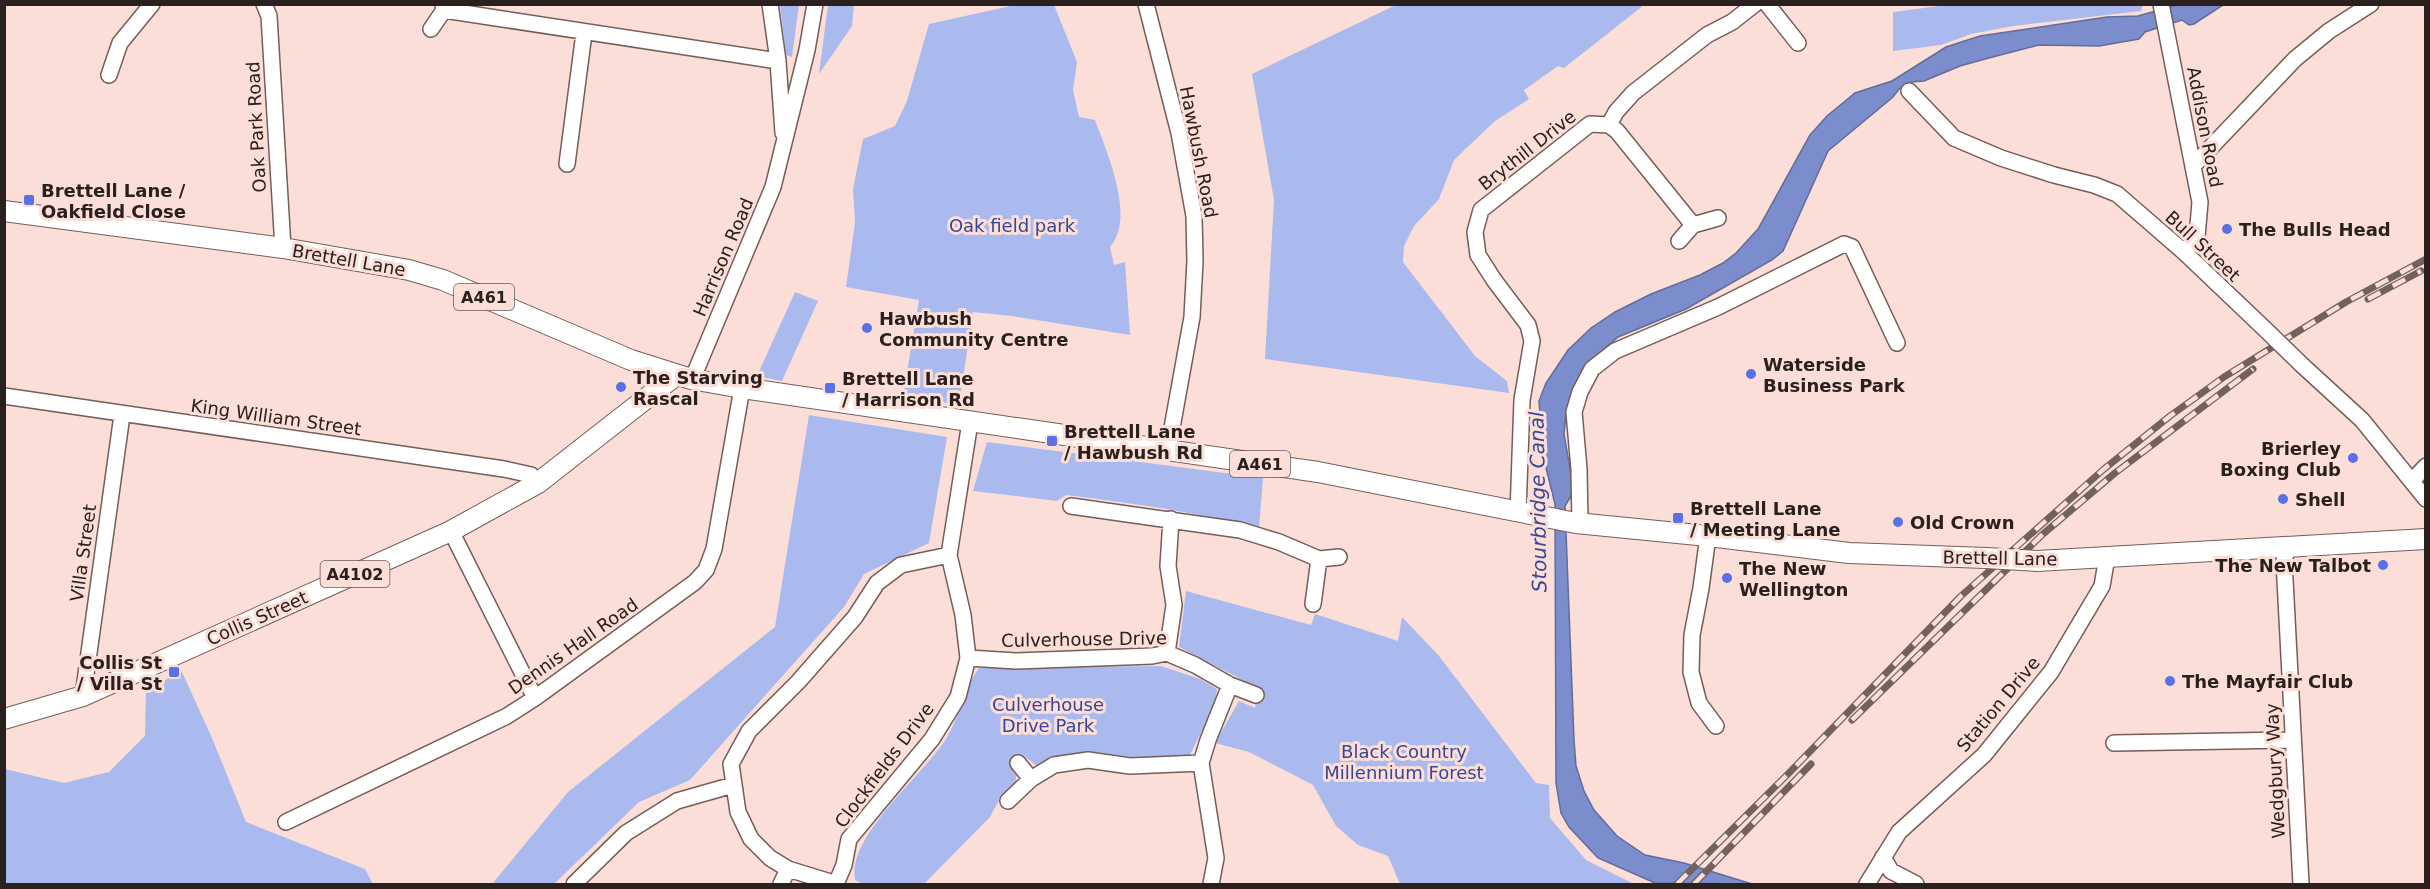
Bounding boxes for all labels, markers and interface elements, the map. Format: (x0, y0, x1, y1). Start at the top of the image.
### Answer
street label: Oak Park Road (242, 61, 270, 193)
street label: Addison Road (2183, 65, 2227, 189)
street label: Hawbush Road (1176, 84, 1222, 220)
street label: Brythill Drive (1474, 106, 1580, 194)
place label: Brettell Lane / Oakfield Close (41, 180, 186, 222)
marker: Brettell Lane / Oakfield Close (22, 193, 36, 207)
street label: Harrison Road (689, 195, 757, 319)
street label: Bull Street (2161, 206, 2245, 286)
park label: Oak field park (949, 215, 1076, 236)
place label: The Bulls Head (2239, 219, 2391, 240)
marker: The Bulls Head (2220, 222, 2234, 236)
street label: Brettell Lane (291, 240, 407, 280)
road number: A461 (454, 284, 514, 310)
place label: Hawbush Community Centre (879, 308, 1068, 350)
marker: Hawbush Community Centre (860, 321, 874, 335)
place label: Waterside Business Park (1763, 354, 1906, 396)
place label: The Starving Rascal (633, 367, 763, 409)
marker: Waterside Business Park (1744, 367, 1758, 381)
place label: Brettell Lane / Harrison Rd (842, 368, 975, 410)
marker: The Starving Rascal (614, 380, 628, 394)
marker: Brettell Lane / Harrison Rd (823, 381, 837, 395)
street label: King William Street (189, 395, 363, 439)
water label: Stourbridge Canal (1524, 411, 1552, 593)
place label: Brettell Lane / Hawbush Rd (1064, 421, 1203, 463)
marker: Brettell Lane / Hawbush Rd (1045, 434, 1059, 448)
place label: Brierley Boxing Club (2220, 438, 2341, 480)
road number: A461 (1230, 451, 1290, 477)
marker: Brierley Boxing Club (2346, 451, 2360, 465)
place label: Shell (2295, 489, 2345, 510)
marker: Shell (2276, 492, 2290, 506)
place label: Brettell Lane / Meeting Lane (1690, 498, 1841, 540)
street label: Villa Street (66, 503, 100, 603)
marker: Brettell Lane / Meeting Lane (1671, 511, 1685, 525)
place label: Old Crown (1910, 512, 2015, 533)
marker: Old Crown (1891, 515, 1905, 529)
street label: Brettell Lane (1942, 546, 2058, 570)
place label: The New Talbot (2215, 555, 2371, 576)
place label: The New Wellington (1739, 558, 1848, 600)
marker: The New Talbot (2376, 558, 2390, 572)
road number: A4102 (320, 561, 389, 587)
marker: The New Wellington (1720, 571, 1734, 585)
street label: Collis Street (203, 586, 311, 650)
street label: Dennis Hall Road (504, 593, 642, 699)
street label: Culverhouse Drive (1001, 627, 1167, 651)
place label: Collis St / Villa St (77, 652, 162, 694)
street label: Station Drive (1952, 652, 2044, 756)
marker: Collis St / Villa St (167, 665, 181, 679)
place label: The Mayfair Club (2182, 671, 2353, 692)
marker: The Mayfair Club (2163, 674, 2177, 688)
park label: Culverhouse Drive Park (992, 694, 1104, 736)
street label: Clockfields Drive (830, 698, 938, 832)
street label: Wedgbury Way (2261, 702, 2289, 839)
park label: Black Country Millennium Forest (1324, 741, 1484, 783)

